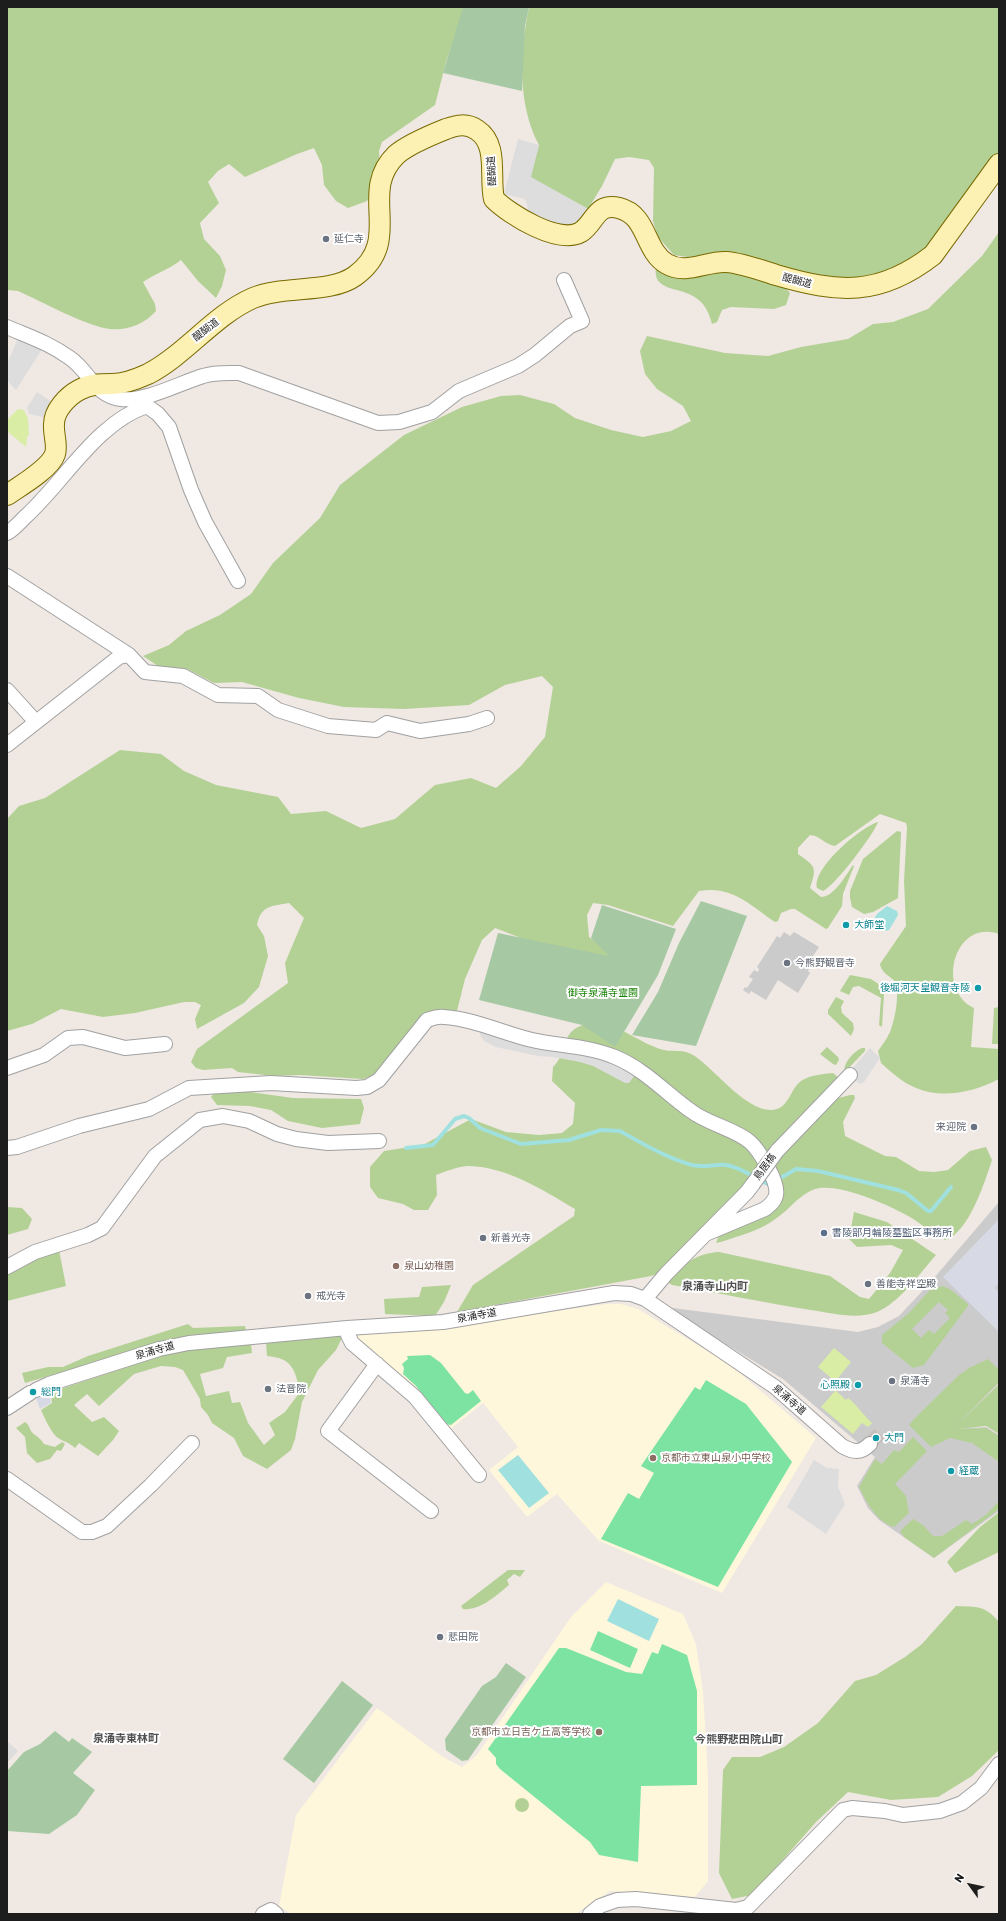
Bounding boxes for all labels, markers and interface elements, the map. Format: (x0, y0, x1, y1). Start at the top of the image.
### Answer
street label: 醍醐道 (485, 156, 499, 186)
place label: 延仁寺 (334, 233, 364, 245)
marker: 延仁寺 (321, 234, 331, 244)
street label: 醍醐道 (781, 271, 813, 291)
street label: 醍醐道 (190, 316, 222, 344)
place label: 大師堂 (854, 919, 884, 931)
marker: 大師堂 (841, 920, 851, 930)
place label: 今熊野観音寺 (795, 957, 855, 969)
marker: 今熊野観音寺 (782, 958, 792, 968)
place label: 後堀河天皇観音寺陵 (880, 982, 970, 994)
marker: 後堀河天皇観音寺陵 (973, 983, 983, 993)
park label: 御寺泉涌寺霊園 (568, 987, 638, 999)
place label: 来迎院 (936, 1121, 966, 1133)
marker: 来迎院 (969, 1122, 979, 1132)
street label: 鳥居𣘺 (751, 1151, 779, 1183)
place label: 書陵部月輪陵墓監区事務所 (832, 1227, 952, 1239)
marker: 書陵部月輪陵墓監区事務所 (819, 1228, 829, 1238)
place label: 新善光寺 (491, 1232, 531, 1244)
marker: 新善光寺 (478, 1233, 488, 1243)
place label: 泉山幼稚園 (404, 1260, 454, 1272)
marker: 泉山幼稚園 (391, 1261, 401, 1271)
place label: 善能寺祥空殿 (876, 1278, 936, 1290)
marker: 善能寺祥空殿 (863, 1279, 873, 1289)
district label: 泉涌寺山内町 (682, 1280, 748, 1294)
place label: 戒光寺 (316, 1290, 346, 1302)
marker: 戒光寺 (303, 1291, 313, 1301)
street label: 泉涌寺道 (456, 1307, 498, 1325)
street label: 泉涌寺道 (134, 1340, 176, 1362)
place label: 泉涌寺 (900, 1375, 930, 1387)
marker: 泉涌寺 (887, 1376, 897, 1386)
place label: 心照殿 (820, 1379, 850, 1391)
marker: 心照殿 (853, 1380, 863, 1390)
street label: 泉涌寺道 (770, 1382, 808, 1418)
place label: 法音院 (276, 1383, 306, 1395)
marker: 法音院 (263, 1384, 273, 1394)
place label: 総門 (41, 1386, 61, 1398)
marker: 総門 (28, 1387, 38, 1397)
place label: 大門 (884, 1432, 904, 1444)
marker: 大門 (871, 1433, 881, 1443)
place label: 京都市立東山泉小中学校 (661, 1452, 771, 1464)
marker: 京都市立東山泉小中学校 (648, 1453, 658, 1463)
place label: 経蔵 (959, 1465, 979, 1477)
marker: 経蔵 (946, 1466, 956, 1476)
place label: 悲田院 (448, 1631, 478, 1643)
marker: 悲田院 (435, 1632, 445, 1642)
place label: 京都市立日吉ケ丘高等学校 (471, 1726, 591, 1738)
marker: 京都市立日吉ケ丘高等学校 (594, 1727, 604, 1737)
district label: 泉涌寺東林町 (93, 1732, 159, 1746)
district label: 今熊野悲田院山町 (695, 1733, 783, 1747)
north arrow (950, 1865, 990, 1905)
text: N (952, 1871, 967, 1885)

